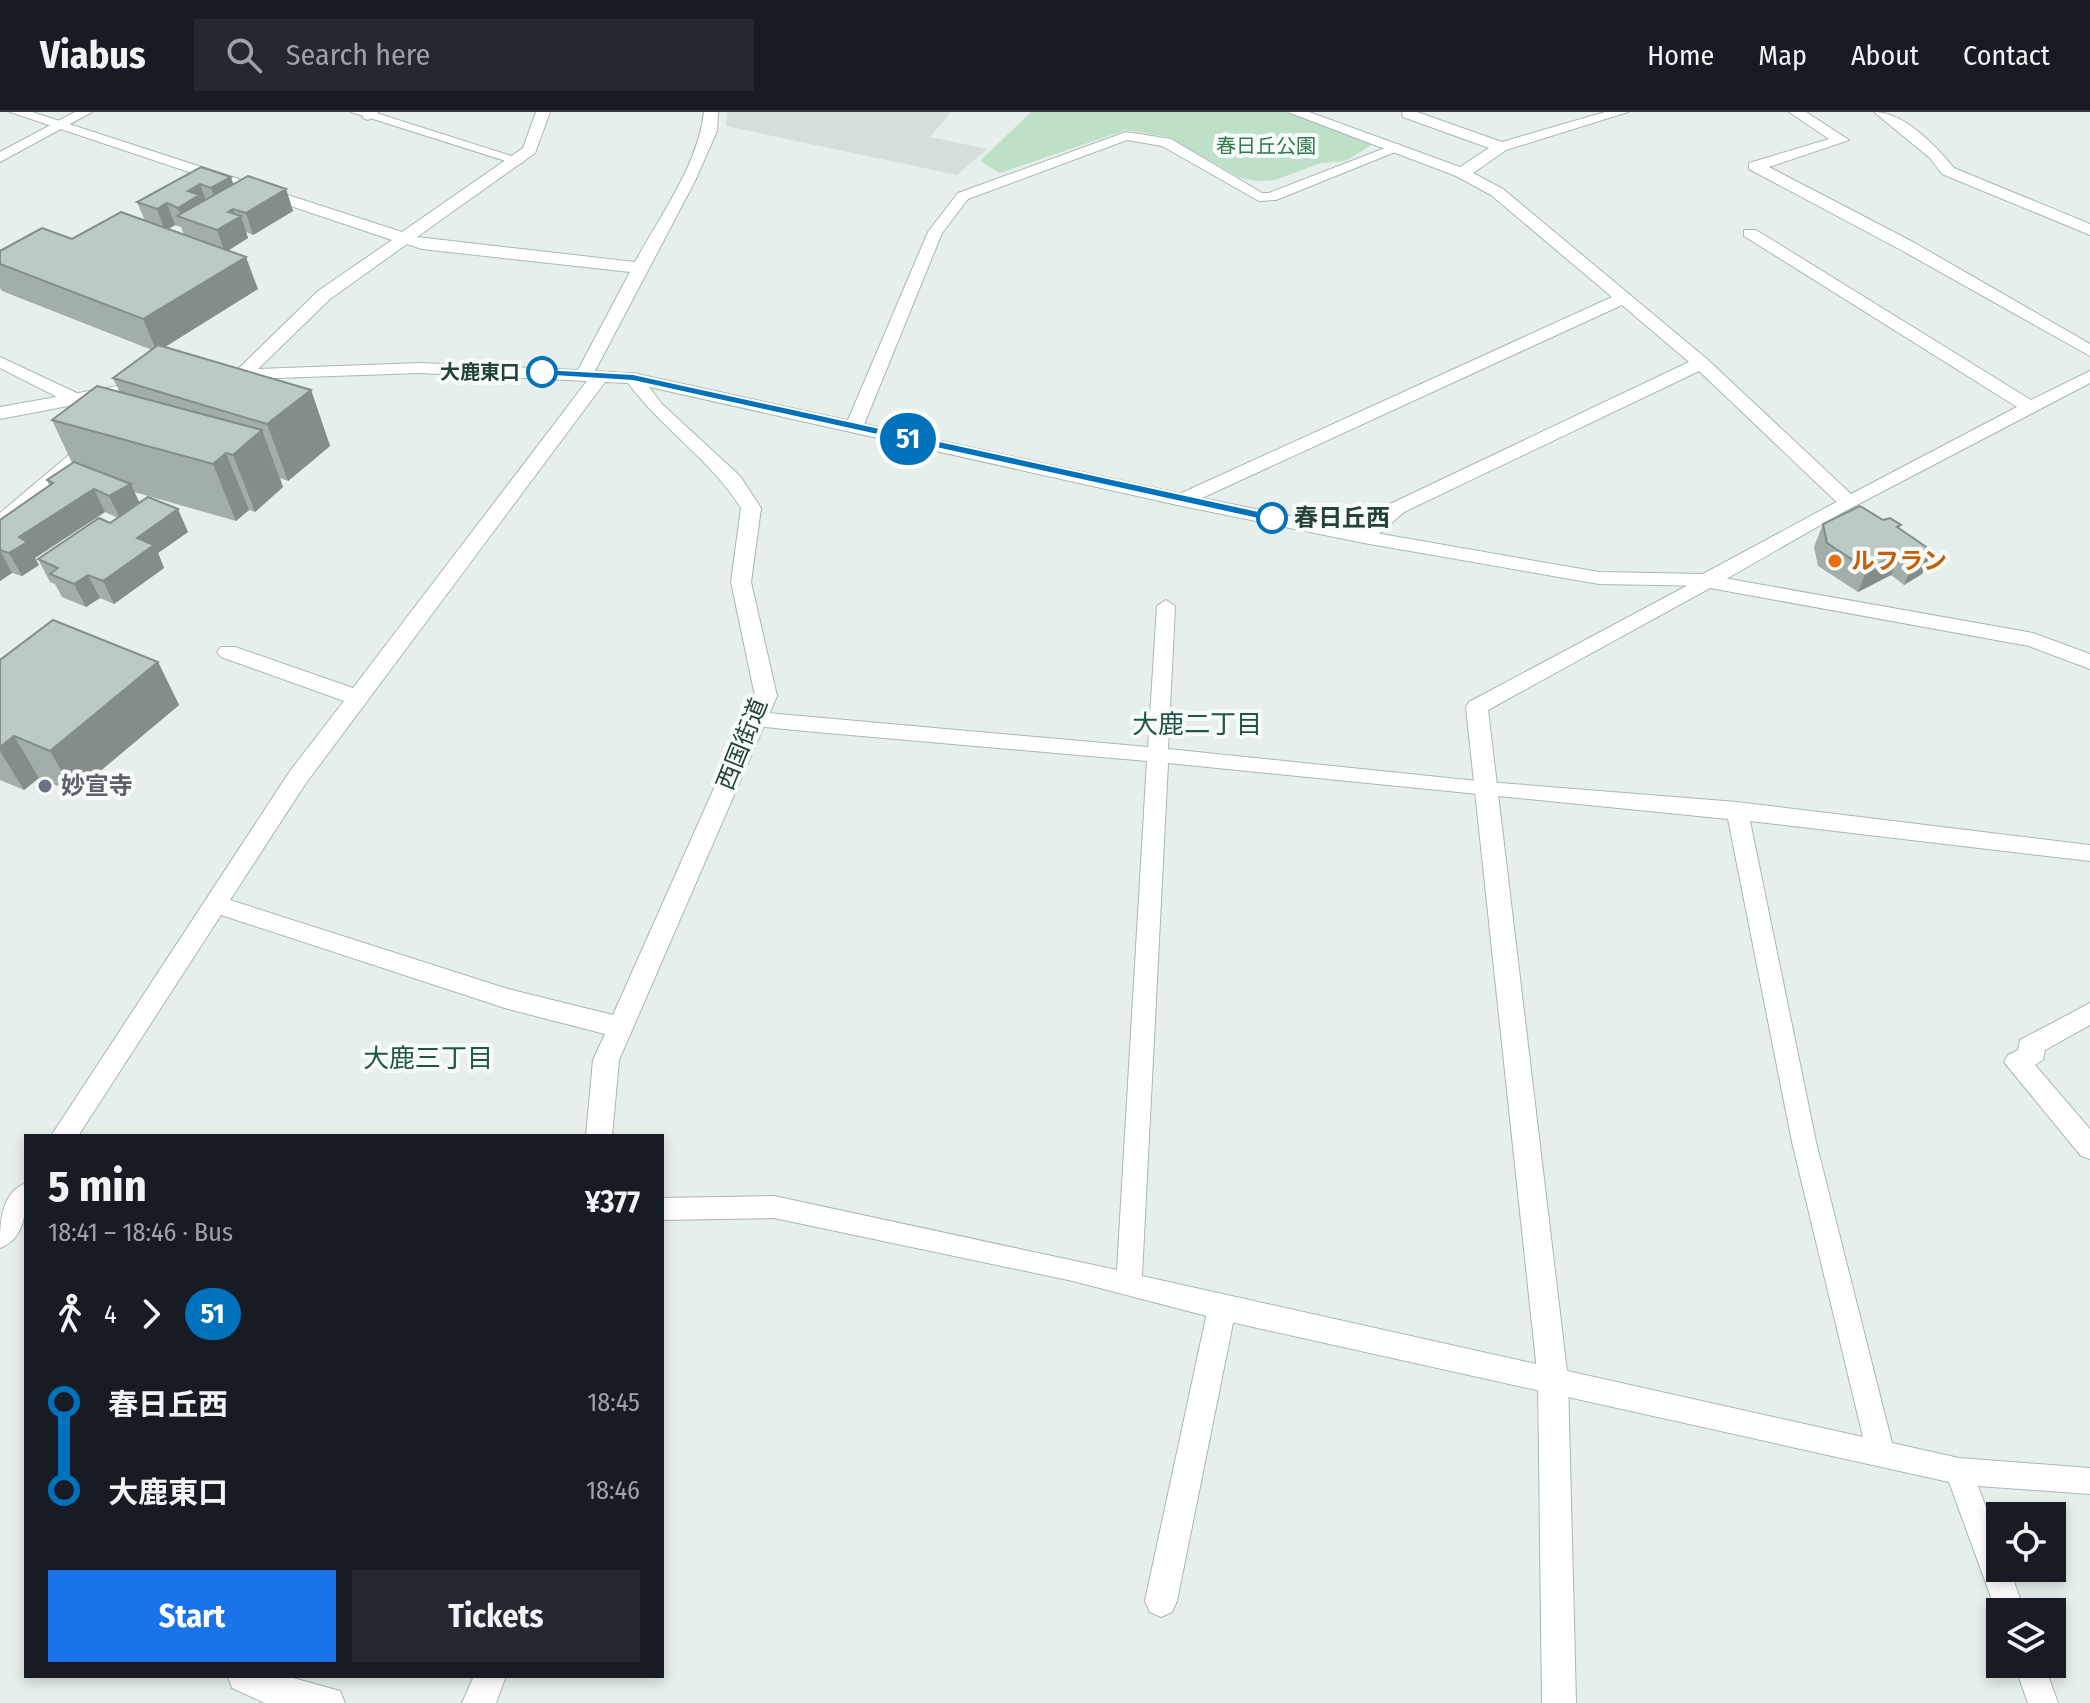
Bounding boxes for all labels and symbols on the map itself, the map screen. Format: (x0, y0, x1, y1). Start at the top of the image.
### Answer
park label: 春日丘公園 (1216, 134, 1316, 158)
marker: 大鹿東口 (527, 357, 557, 387)
place label: 大鹿東口 (440, 360, 520, 384)
line badge: 51 (872, 413, 944, 465)
marker: 春日丘西 (1257, 503, 1287, 533)
place label: 春日丘西 (1294, 504, 1390, 532)
place label: ルフラン (1851, 547, 1947, 575)
marker: ルフラン (1826, 552, 1844, 570)
street label: 西国街道 (711, 694, 773, 794)
district label: 大鹿二丁目 (1132, 709, 1262, 740)
place label: 妙宣寺 (61, 772, 133, 800)
marker: 妙宣寺 (36, 777, 54, 795)
district label: 大鹿三丁目 (363, 1043, 493, 1074)

